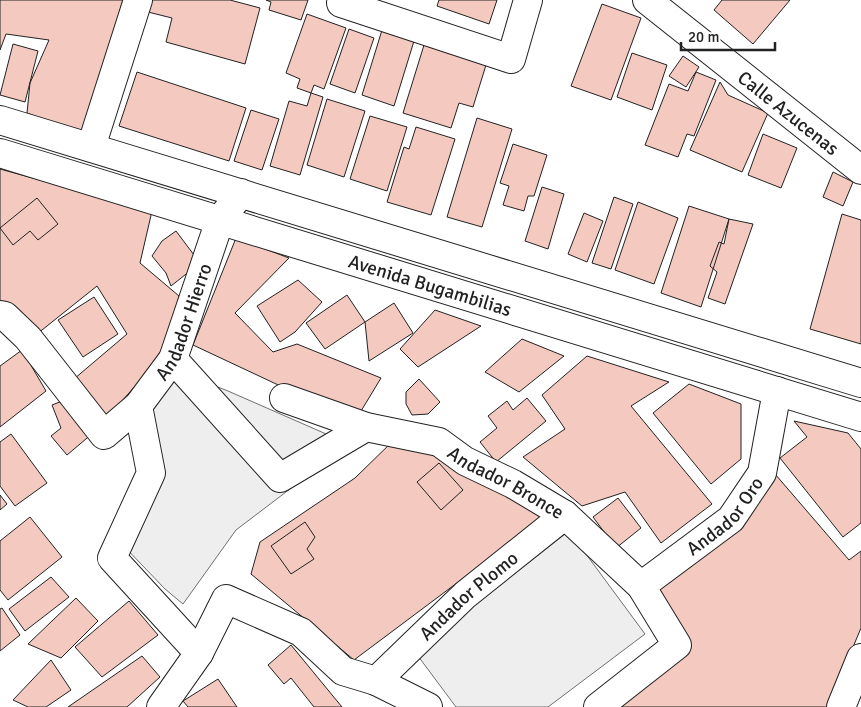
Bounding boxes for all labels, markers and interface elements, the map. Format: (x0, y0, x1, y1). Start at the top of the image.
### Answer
scale bar (681, 20, 775, 52)
text: 20 m (688, 28, 719, 46)
street label: Calle Azucenas (733, 66, 844, 161)
street label: Avenida Bugambilias (346, 250, 514, 322)
street label: Andador Hierro (150, 260, 218, 385)
street label: Andador Bronce (443, 441, 568, 525)
street label: Andador Oro (682, 472, 769, 561)
street label: Andador Plomo (414, 546, 523, 646)

